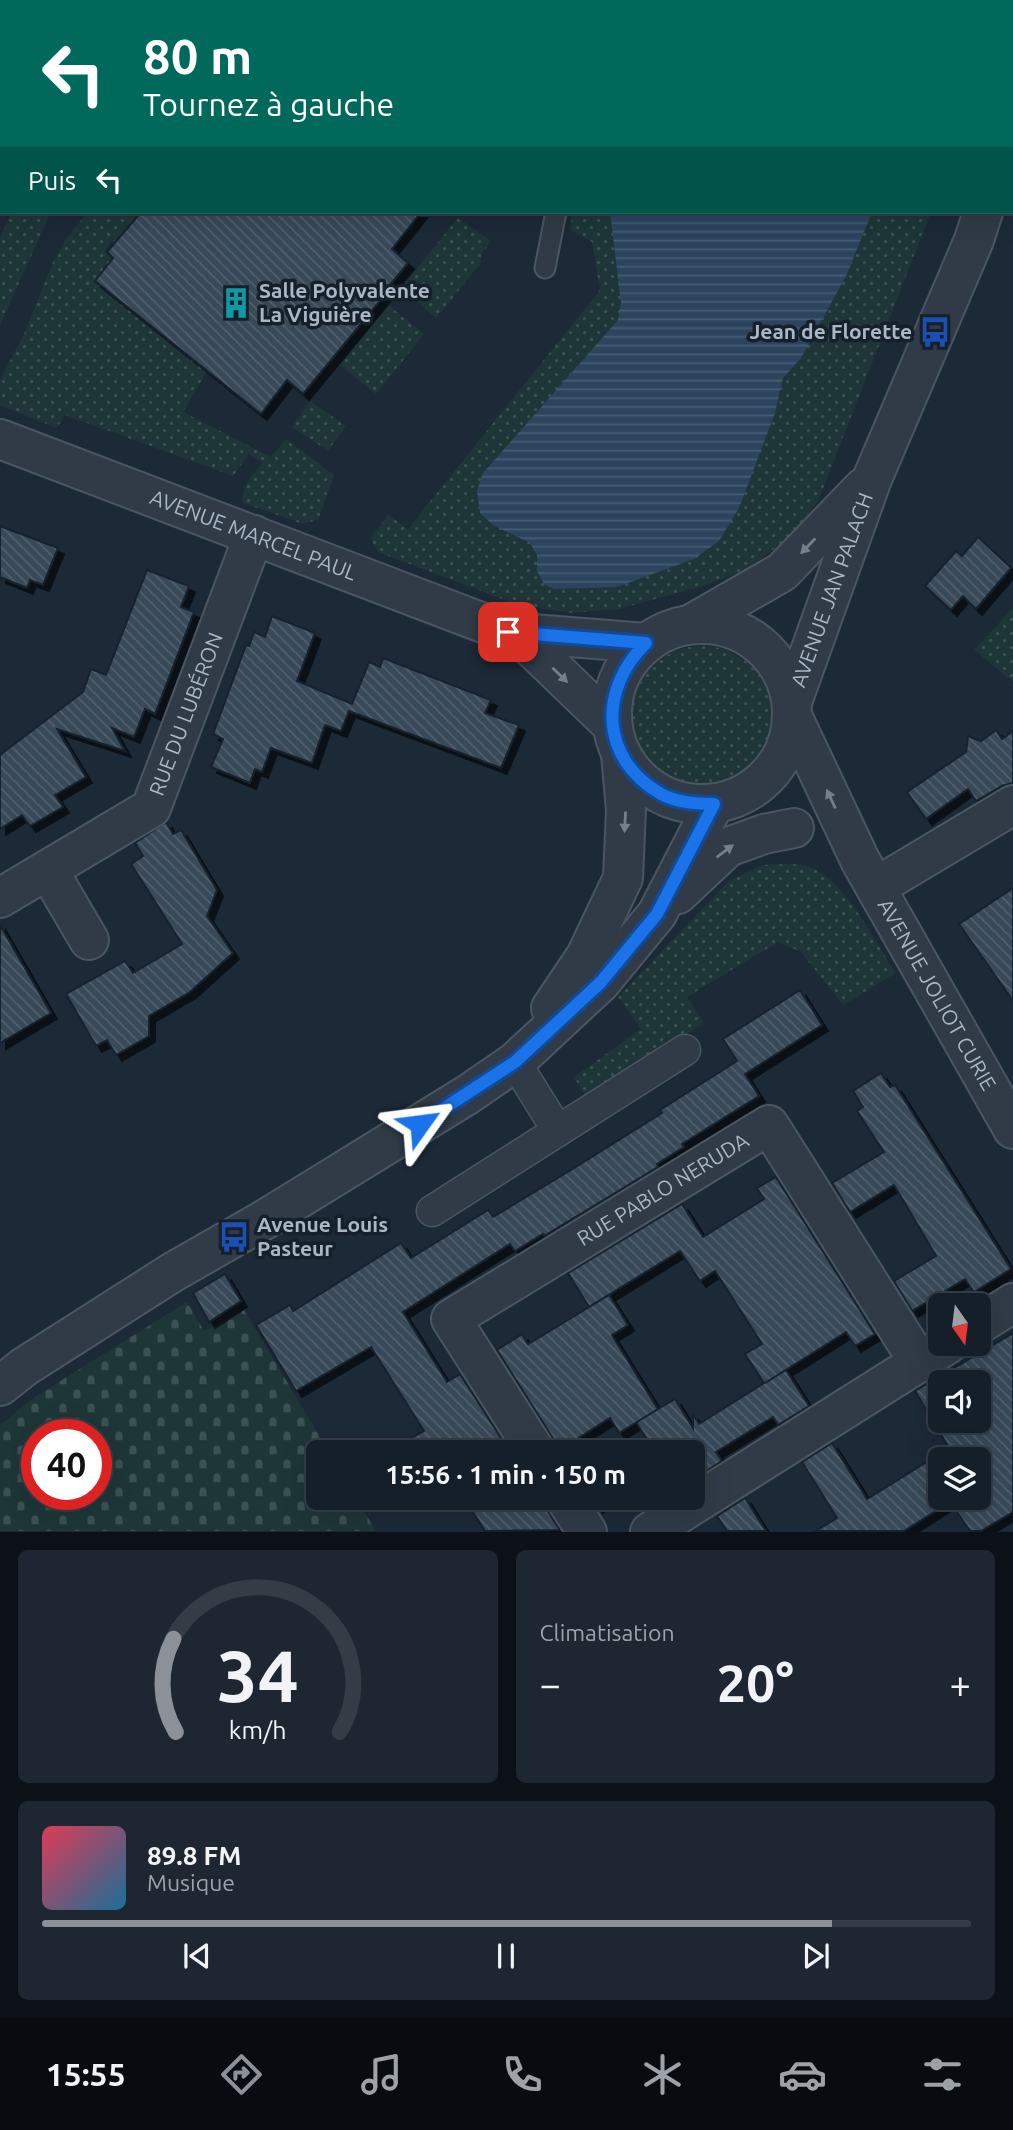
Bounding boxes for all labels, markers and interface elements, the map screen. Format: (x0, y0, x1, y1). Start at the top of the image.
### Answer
icon: left (28, 28, 119, 119)
text: 80 m (143, 28, 252, 83)
text: Tournez à gauche (143, 86, 394, 122)
icon: left (90, 161, 128, 199)
text: Puis (28, 166, 76, 195)
place label: Salle Polyvalente La Viguière (259, 278, 430, 326)
building icon: Salle Polyvalente La Viguière (219, 286, 253, 320)
bus stop icon: Jean de Florette (918, 315, 952, 349)
place label: Jean de Florette (749, 319, 912, 343)
street label: AVENUE MARCEL PAUL (147, 484, 361, 585)
street label: AVENUE JAN PALACH (785, 489, 877, 690)
one-way arrow (800, 537, 816, 554)
pin (478, 602, 538, 662)
icon: arrive (489, 613, 527, 651)
street label: RUE DU LUBÉRON (144, 629, 227, 799)
one-way arrow (551, 666, 568, 682)
one-way arrow (825, 788, 836, 809)
one-way arrow (620, 811, 631, 833)
one-way arrow (716, 844, 734, 859)
street label: AVENUE JOLIOT CURIE (874, 894, 1001, 1094)
position arrow (383, 1087, 457, 1161)
street label: RUE PABLO NERUDA (572, 1127, 753, 1250)
place label: Avenue Louis Pasteur (257, 1212, 388, 1260)
bus stop icon: Avenue Louis Pasteur (217, 1220, 251, 1254)
north arrow (928, 1293, 990, 1356)
map controls (928, 1293, 991, 1510)
button: sound (928, 1370, 991, 1433)
speed limit sign: 40 (21, 1419, 112, 1510)
button: layers (928, 1447, 991, 1510)
text: 15:56 · 1 min · 150 m (385, 1460, 626, 1489)
text: Climatisation (540, 1620, 675, 1645)
text: 34 (217, 1635, 299, 1717)
text: 20° (717, 1654, 794, 1712)
text: − (540, 1663, 561, 1705)
text: + (950, 1663, 971, 1705)
text: km/h (229, 1716, 287, 1744)
text: 89.8 FM (147, 1841, 241, 1870)
text: Musique (147, 1870, 235, 1895)
icon: previous (178, 1937, 216, 1975)
icon: pause (487, 1937, 525, 1975)
icon: next (797, 1937, 835, 1975)
icon: directions (217, 2050, 266, 2099)
icon: music (357, 2050, 406, 2099)
icon: phone (498, 2050, 547, 2099)
icon: climate (638, 2050, 687, 2099)
icon: car (778, 2050, 827, 2099)
icon: filters (918, 2050, 967, 2099)
text: 15:55 (46, 2056, 126, 2092)

